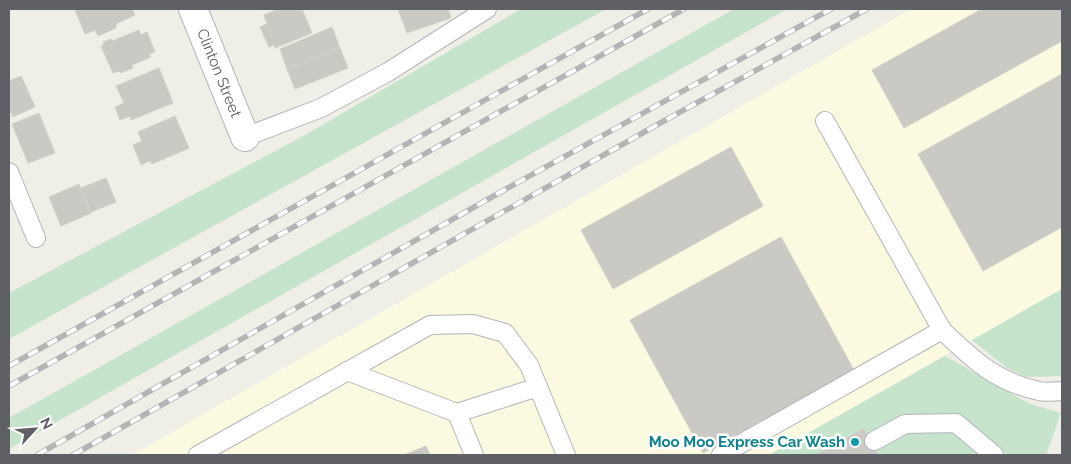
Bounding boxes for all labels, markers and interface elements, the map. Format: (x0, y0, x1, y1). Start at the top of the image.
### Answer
street label: Clinton Street (193, 26, 245, 120)
north arrow (10, 404, 60, 454)
text: N (37, 415, 56, 432)
place label: Moo Moo Express Car Wash (649, 433, 845, 451)
marker: Moo Moo Express Car Wash (849, 436, 861, 448)

